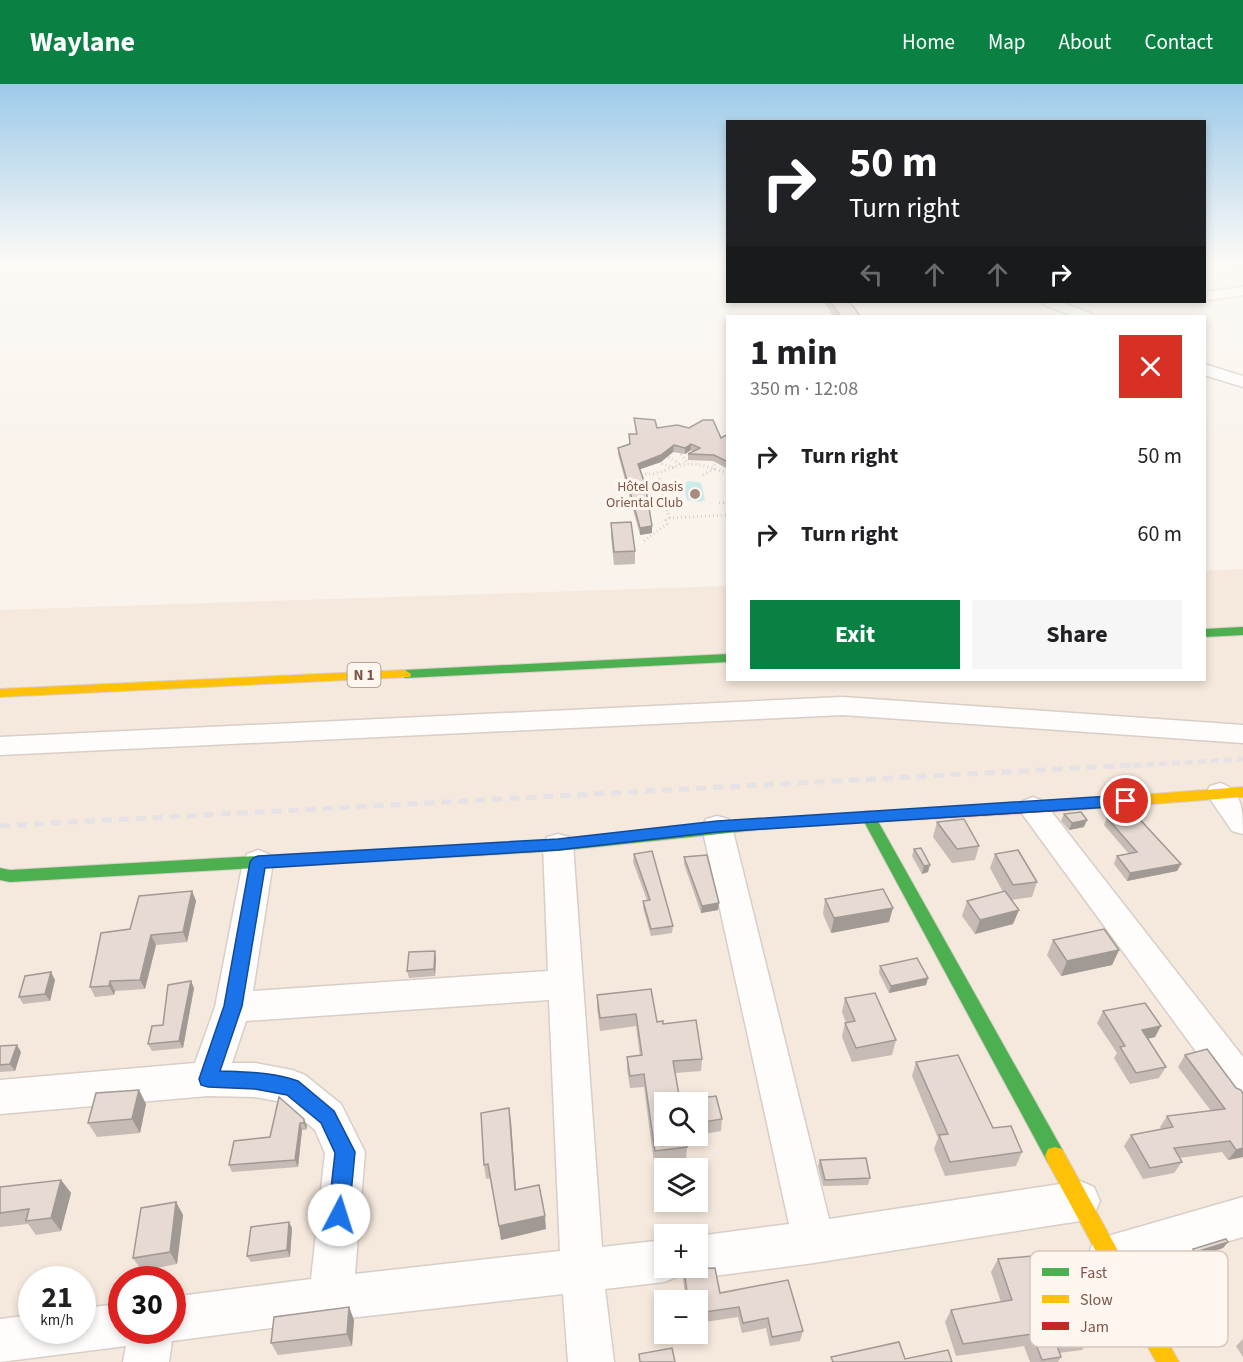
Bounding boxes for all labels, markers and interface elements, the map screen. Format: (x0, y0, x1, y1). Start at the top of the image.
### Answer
text: Waylane (30, 22, 135, 62)
text: Home (902, 27, 955, 57)
text: Map (988, 27, 1026, 57)
text: About (1059, 27, 1111, 57)
text: Contact (1144, 27, 1213, 57)
text: 50 m (849, 133, 938, 193)
icon: right (750, 144, 828, 222)
text: Turn right (849, 189, 960, 228)
icon: left (855, 258, 888, 291)
icon: ahead (918, 258, 951, 291)
icon: ahead (981, 258, 1014, 291)
icon: right (1044, 258, 1077, 291)
text: 1 min (750, 327, 838, 378)
button: close (1119, 335, 1182, 398)
text: 350 m · 12:08 (750, 375, 858, 403)
icon: right (750, 440, 783, 473)
text: Turn right (801, 440, 898, 472)
text: 50 m (1137, 440, 1182, 472)
place label: Hôtel Oasis Oriental Club (606, 477, 683, 513)
marker: Hôtel Oasis Oriental Club (688, 487, 702, 501)
icon: right (750, 518, 783, 551)
text: Turn right (801, 518, 898, 550)
text: 60 m (1137, 518, 1182, 550)
button: Exit (750, 600, 960, 669)
button: Share (972, 600, 1182, 669)
road number: N 1 (348, 663, 380, 687)
pin (1100, 775, 1151, 826)
icon: arrive (1109, 784, 1142, 817)
map controls (654, 1092, 708, 1344)
button: search (654, 1092, 708, 1146)
button: layers (654, 1158, 708, 1212)
position arrow (307, 1183, 371, 1247)
button: + (654, 1224, 708, 1278)
legend (1030, 1251, 1228, 1347)
text: Fast (1080, 1262, 1108, 1284)
speed limit sign: 30 (108, 1266, 186, 1344)
text: 21 (41, 1276, 73, 1319)
text: Slow (1080, 1289, 1113, 1311)
button: − (654, 1290, 708, 1344)
text: km/h (40, 1310, 74, 1331)
text: Jam (1080, 1316, 1109, 1338)

